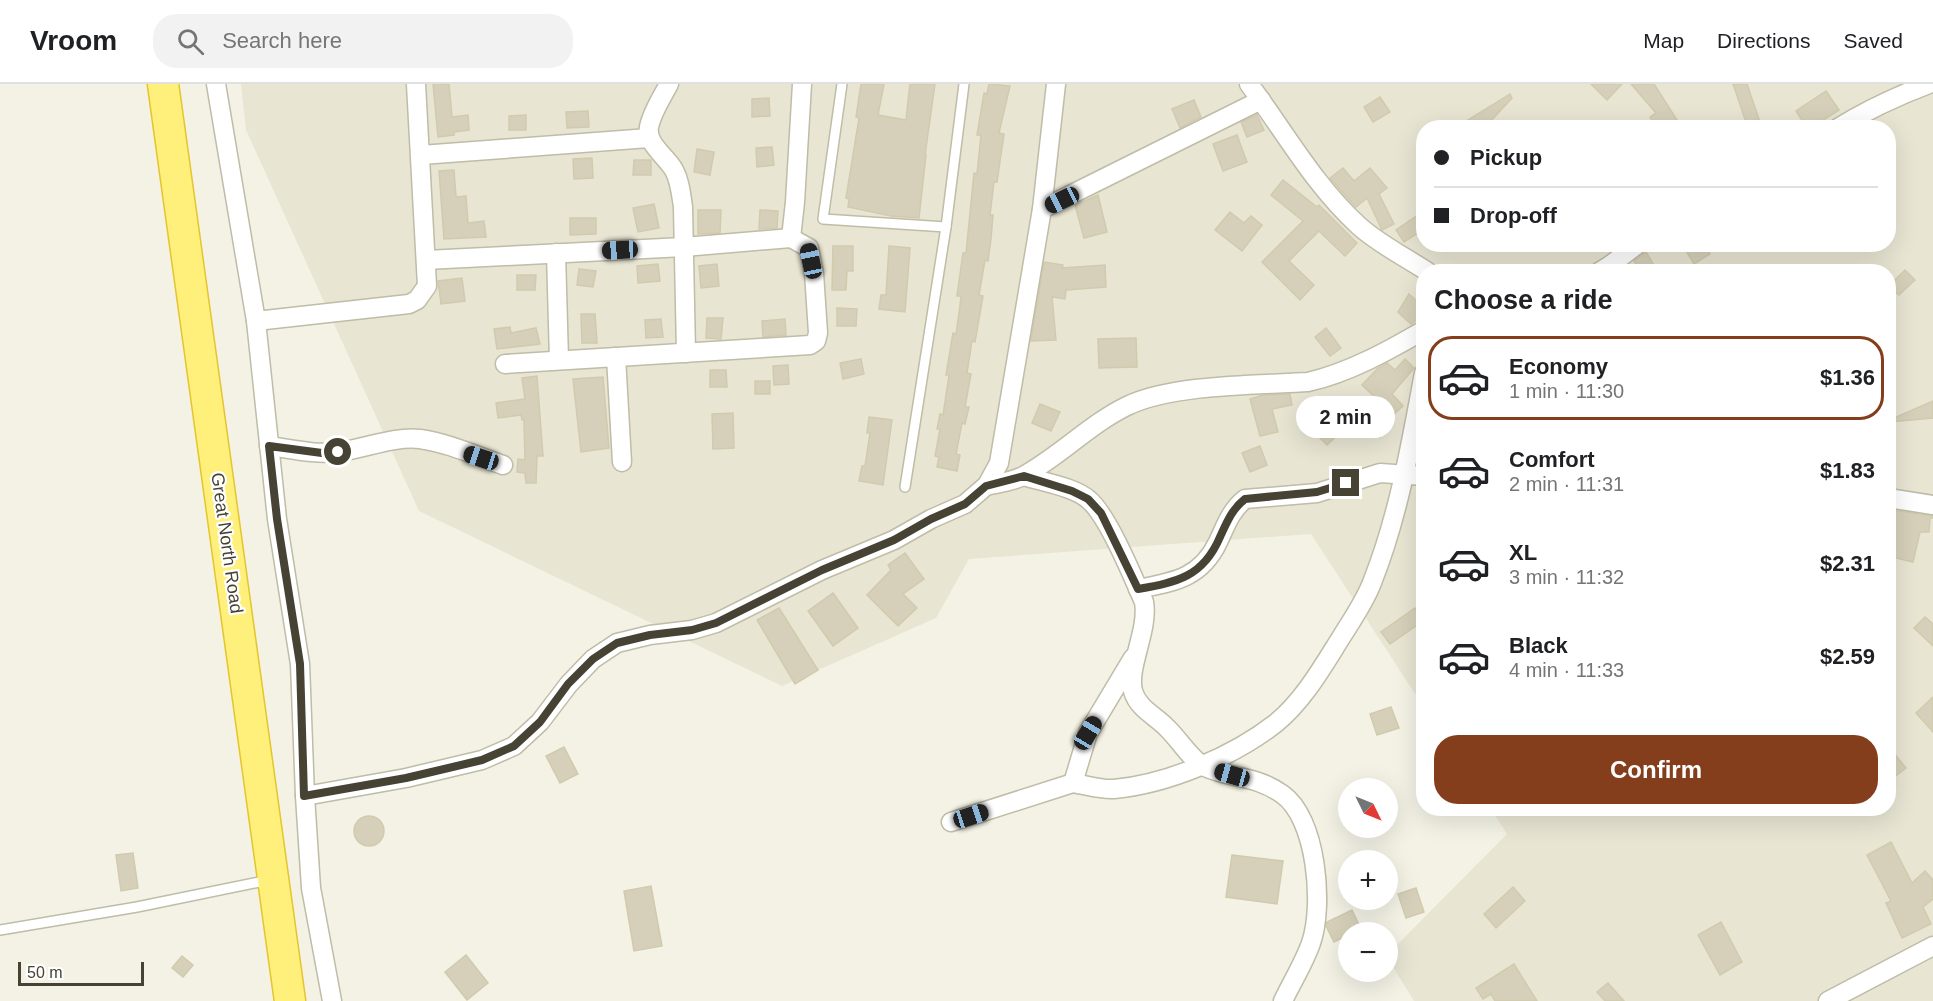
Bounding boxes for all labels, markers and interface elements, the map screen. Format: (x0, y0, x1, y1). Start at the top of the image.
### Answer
search box (153, 14, 573, 68)
text: Vroom (30, 25, 117, 56)
icon: search (174, 25, 207, 58)
text: Search here (222, 28, 342, 53)
text: Map (1643, 29, 1684, 52)
text: Directions (1717, 29, 1810, 52)
text: Saved (1843, 29, 1903, 52)
text: Pickup (1470, 145, 1542, 170)
car (1042, 184, 1082, 216)
text: Drop-off (1470, 203, 1557, 228)
car (602, 240, 638, 260)
car (798, 242, 824, 280)
text: Choose a ride (1434, 285, 1613, 315)
icon: car (1437, 351, 1491, 405)
text: Economy (1509, 354, 1608, 379)
text: $1.36 (1820, 365, 1875, 390)
text: 1 min · 11:30 (1509, 380, 1624, 402)
callout: 2 min (1296, 396, 1396, 438)
text: 2 min (1319, 406, 1372, 428)
route start (324, 438, 351, 465)
car (461, 444, 501, 472)
icon: car (1437, 444, 1491, 498)
text: Comfort (1509, 447, 1595, 472)
text: $1.83 (1820, 458, 1875, 483)
route end (1332, 469, 1359, 496)
street label: Great North Road (207, 471, 247, 615)
text: 2 min · 11:31 (1509, 473, 1624, 495)
icon: car (1437, 537, 1491, 591)
text: XL (1509, 540, 1537, 565)
text: $2.31 (1820, 551, 1875, 576)
text: 3 min · 11:32 (1509, 566, 1624, 588)
icon: car (1437, 630, 1491, 684)
text: Black (1509, 633, 1568, 658)
text: $2.59 (1820, 644, 1875, 669)
text: 4 min · 11:33 (1509, 659, 1624, 681)
car (1071, 713, 1105, 753)
button: Confirm (1434, 735, 1878, 804)
car (1212, 761, 1252, 789)
north arrow (1338, 778, 1398, 838)
map controls (1338, 778, 1398, 982)
car (951, 802, 991, 830)
button: + (1338, 850, 1398, 910)
button: − (1338, 922, 1398, 982)
scale bar (18, 959, 144, 986)
text: 50 m (27, 964, 63, 981)

